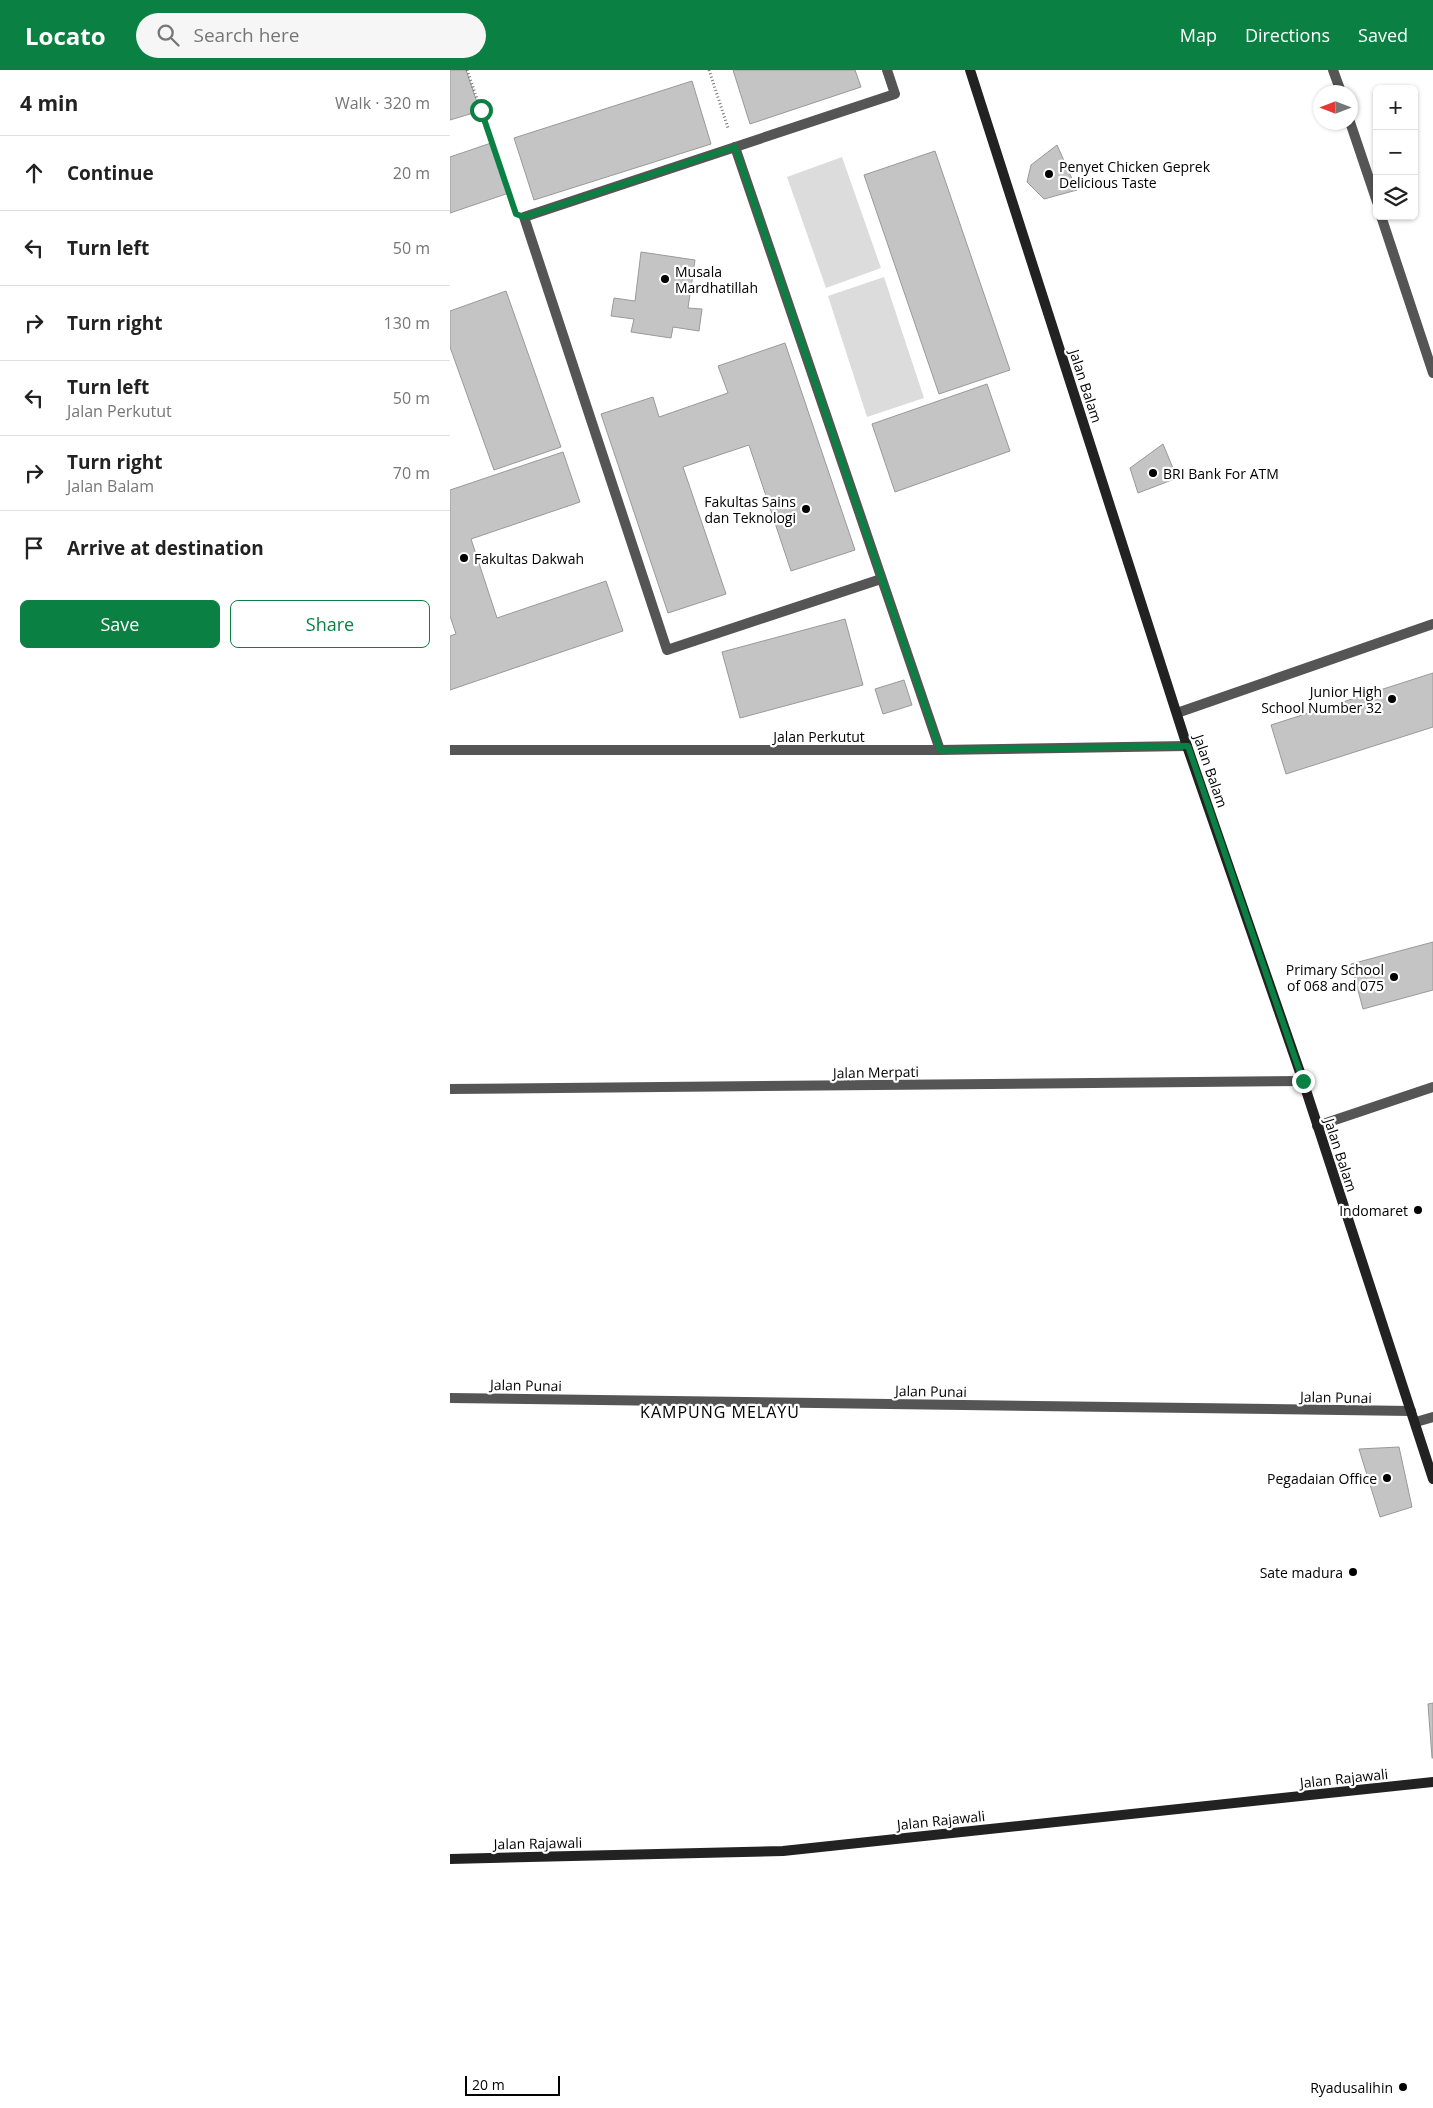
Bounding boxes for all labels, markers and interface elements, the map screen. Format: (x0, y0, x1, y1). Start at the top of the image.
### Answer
search box (136, 13, 486, 58)
text: Locato (25, 19, 106, 52)
icon: search (154, 21, 182, 49)
text: Search here (194, 22, 299, 48)
text: Map (1180, 23, 1217, 47)
text: Directions (1245, 23, 1330, 47)
text: Saved (1358, 23, 1408, 47)
north arrow (1313, 85, 1358, 130)
map controls (1373, 85, 1418, 220)
button: + (1373, 85, 1418, 130)
text: 4 min (20, 89, 78, 117)
text: Walk · 320 m (335, 92, 430, 114)
route start (470, 99, 493, 122)
button: − (1373, 130, 1418, 175)
place label: Penyet Chicken Geprek Delicious Taste (1059, 157, 1211, 192)
icon: ahead (20, 159, 48, 187)
text: Continue (67, 160, 154, 186)
text: 20 m (393, 162, 430, 184)
marker: Penyet Chicken Geprek Delicious Taste (1043, 168, 1055, 180)
button: layers (1373, 175, 1418, 220)
icon: left (20, 234, 48, 262)
text: Turn left (67, 235, 149, 261)
text: 50 m (393, 237, 430, 259)
place label: Musala Mardhatillah (675, 262, 758, 297)
marker: Musala Mardhatillah (659, 273, 671, 285)
icon: right (20, 309, 48, 337)
text: Turn right (67, 310, 162, 336)
text: 130 m (384, 312, 430, 334)
street label: Jalan Balam (1065, 345, 1107, 425)
text: Turn left (67, 374, 149, 400)
icon: left (20, 384, 48, 412)
text: 50 m (393, 387, 430, 409)
text: Jalan Perkutut (67, 400, 172, 422)
text: Turn right (67, 449, 162, 475)
icon: right (20, 459, 48, 487)
text: 70 m (393, 462, 430, 484)
place label: BRI Bank For ATM (1163, 464, 1279, 483)
marker: BRI Bank For ATM (1147, 467, 1159, 479)
text: Jalan Balam (67, 475, 154, 497)
place label: Fakultas Sains dan Teknologi (704, 492, 796, 527)
marker: Fakultas Sains dan Teknologi (800, 503, 812, 515)
icon: arrive (20, 534, 48, 562)
text: Arrive at destination (67, 535, 264, 561)
place label: Fakultas Dakwah (474, 549, 584, 568)
marker: Fakultas Dakwah (458, 552, 470, 564)
button: Save (20, 600, 220, 648)
button: Share (230, 600, 430, 648)
place label: Junior High School Number 32 (1261, 682, 1382, 717)
marker: Junior High School Number 32 (1386, 693, 1398, 705)
street label: Jalan Perkutut (771, 727, 865, 746)
street label: Jalan Balam (1189, 730, 1232, 810)
place label: Primary School of 068 and 075 (1286, 960, 1384, 995)
marker: Primary School of 068 and 075 (1388, 971, 1400, 983)
street label: Jalan Merpati (831, 1062, 919, 1082)
route end (1292, 1070, 1315, 1093)
street label: Jalan Balam (1320, 1114, 1362, 1194)
place label: Indomaret (1339, 1201, 1408, 1220)
marker: Indomaret (1412, 1204, 1424, 1216)
street label: Jalan Punai (488, 1375, 562, 1395)
street label: Jalan Punai (893, 1381, 967, 1401)
street label: Jalan Punai (1298, 1387, 1372, 1407)
district label: KAMPUNG MELAYU (640, 1401, 800, 1423)
place label: Pegadaian Office (1267, 1469, 1377, 1488)
marker: Pegadaian Office (1381, 1472, 1393, 1484)
place label: Sate madura (1260, 1563, 1343, 1582)
marker: Sate madura (1347, 1566, 1359, 1578)
street label: Jalan Rajawali (1297, 1764, 1389, 1792)
street label: Jalan Rajawali (894, 1806, 986, 1834)
street label: Jalan Rajawali (492, 1833, 582, 1853)
scale bar (465, 2073, 560, 2096)
text: 20 m (472, 2075, 505, 2094)
place label: Ryadusalihin (1310, 2078, 1393, 2097)
marker: Ryadusalihin (1397, 2081, 1409, 2093)

